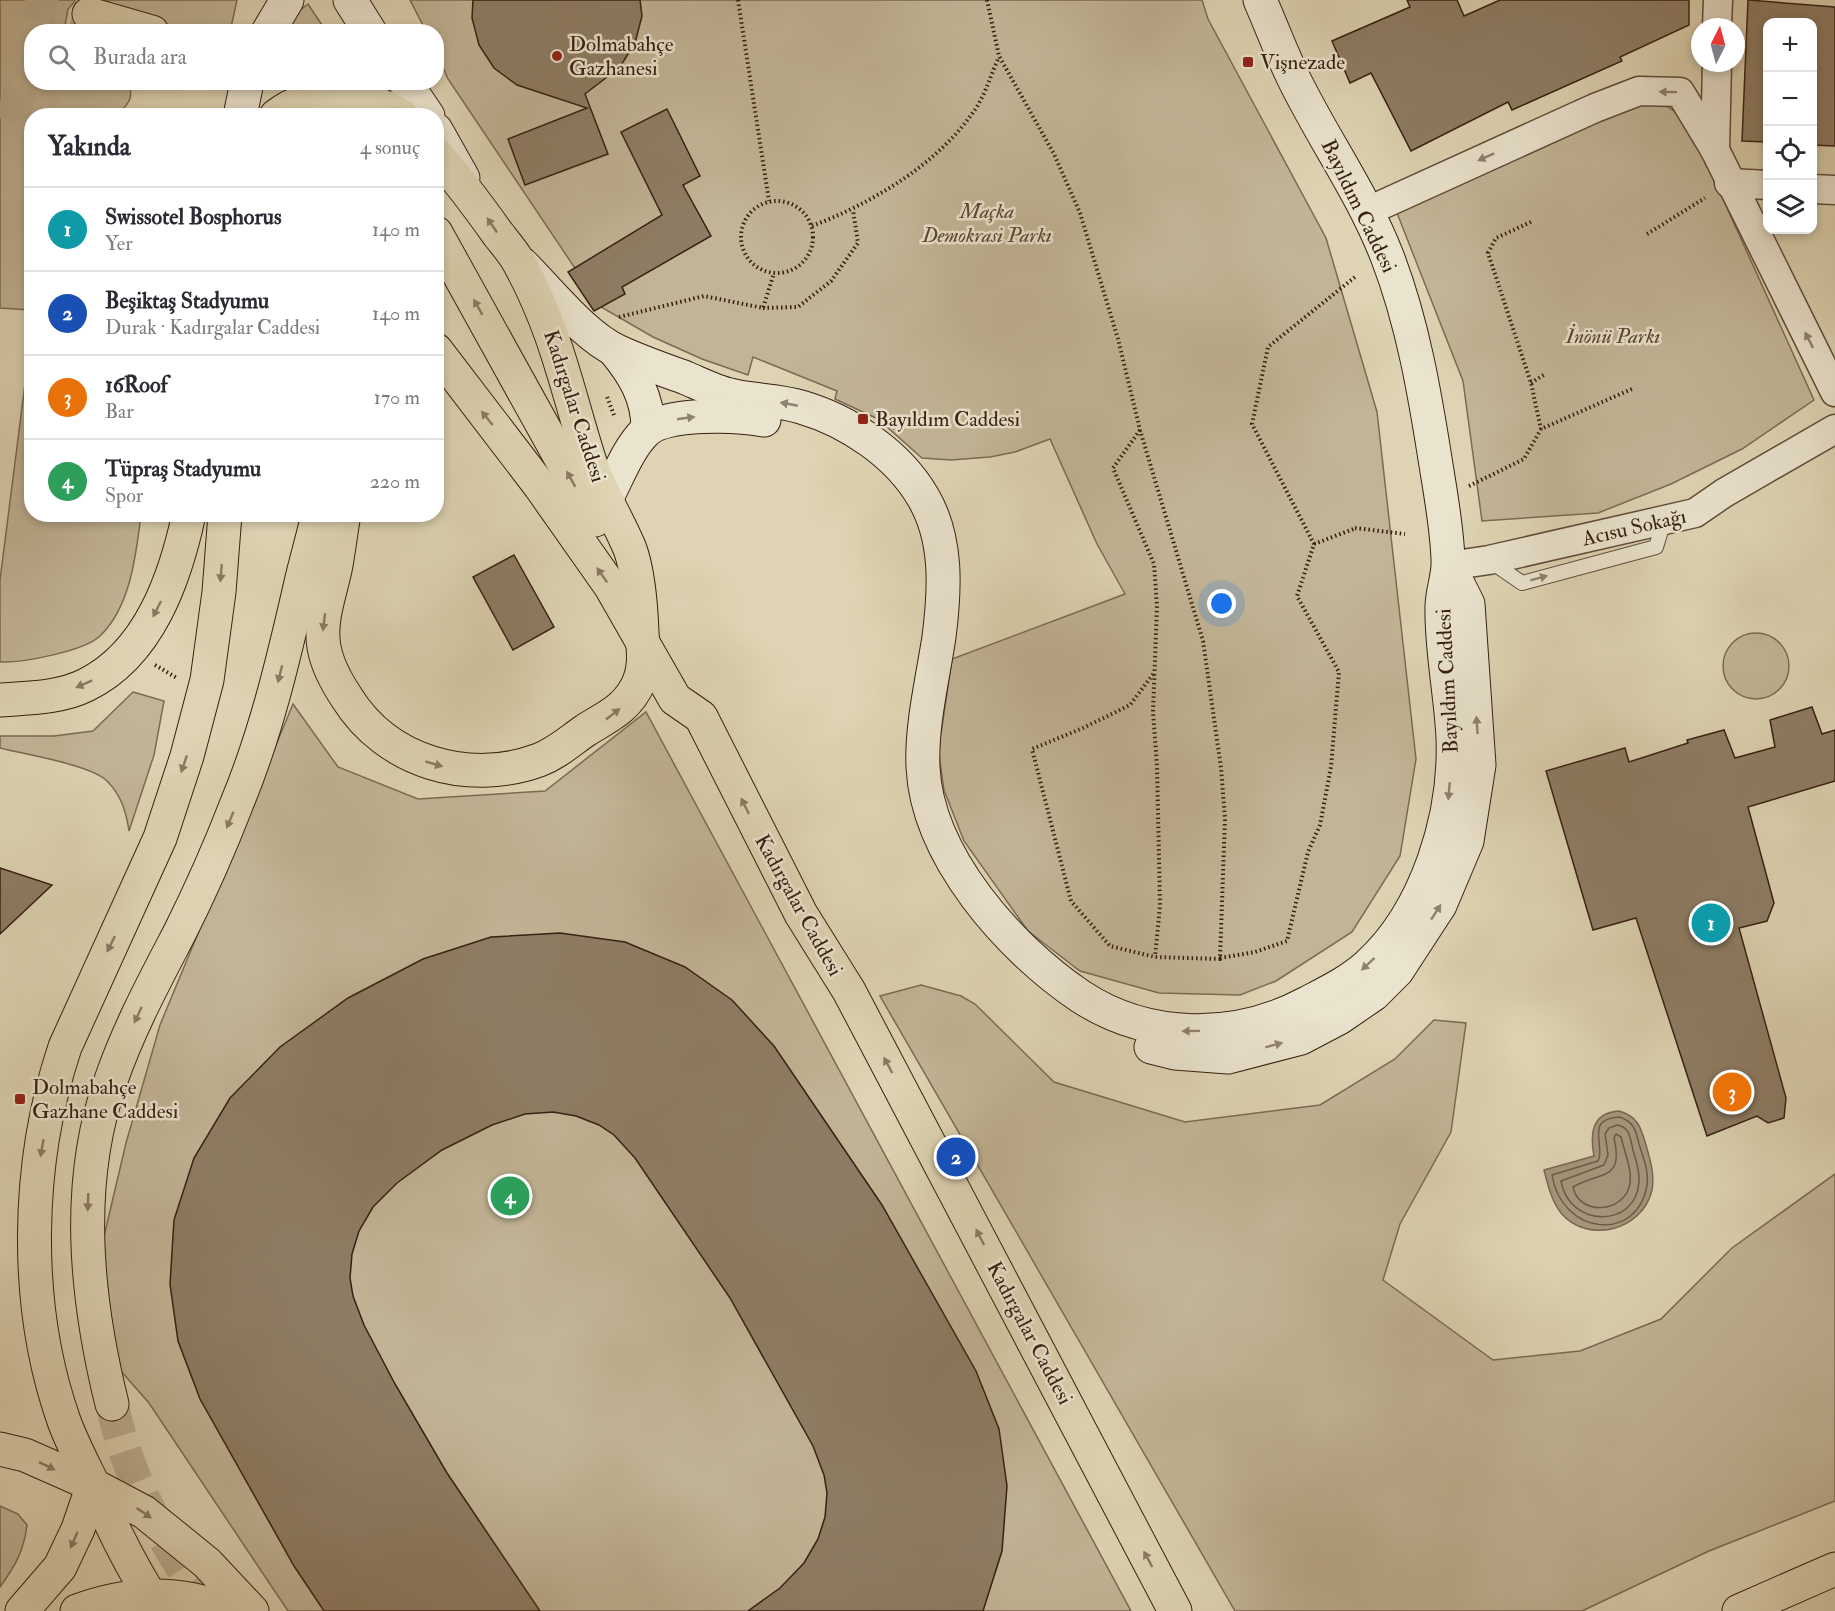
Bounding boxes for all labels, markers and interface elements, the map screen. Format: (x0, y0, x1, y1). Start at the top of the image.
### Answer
north arrow (1691, 18, 1745, 72)
map controls (1763, 18, 1817, 234)
button: + (1763, 18, 1817, 72)
search box (24, 24, 444, 90)
place label: Dolmabahçe Gazhanesi (569, 31, 674, 82)
icon: search (45, 41, 78, 74)
text: Burada ara (93, 43, 187, 71)
marker: Dolmabahçe Gazhanesi (550, 49, 564, 63)
place label: Vişnezade (1260, 49, 1345, 76)
marker: Vişnezade (1241, 55, 1255, 69)
button: − (1763, 72, 1817, 126)
one-way arrow (1658, 87, 1677, 97)
button: locate (1763, 126, 1817, 180)
text: Yakında (48, 131, 130, 163)
text: 4 sonuç (360, 135, 420, 160)
street label: Bayıldım Caddesi (1315, 135, 1403, 278)
one-way arrow (1477, 152, 1495, 162)
button: layers (1763, 180, 1817, 234)
park label: Maçka Demokrasi Parkı (921, 198, 1052, 249)
text: Swissotel Bosphorus (105, 203, 282, 231)
text: 1 (64, 217, 71, 242)
text: 140 m (372, 217, 420, 242)
one-way arrow (487, 217, 498, 233)
text: Yer (105, 231, 133, 256)
text: Beşiktaş Stadyumu (105, 287, 269, 315)
one-way arrow (473, 299, 484, 315)
text: 2 (62, 301, 73, 326)
text: 140 m (372, 301, 420, 326)
text: Durak · Kadırgalar Caddesi (105, 315, 320, 340)
park label: İnönü Parkı (1565, 323, 1660, 350)
street label: Kadırgalar Caddesi (537, 327, 612, 486)
one-way arrow (1804, 331, 1814, 349)
text: 16Roof (105, 371, 168, 399)
text: 3 (64, 385, 71, 410)
text: 170 m (374, 385, 420, 410)
text: Bar (105, 399, 134, 424)
one-way arrow (779, 399, 798, 408)
place label: Bayıldım Caddesi (875, 406, 1021, 433)
one-way arrow (480, 410, 493, 426)
marker: Bayıldım Caddesi (856, 412, 870, 426)
one-way arrow (677, 414, 696, 423)
text: Tüpraş Stadyumu (105, 455, 261, 483)
text: 4 (62, 469, 73, 494)
text: 220 m (370, 469, 420, 494)
one-way arrow (567, 470, 577, 487)
text: Spor (105, 483, 143, 508)
street label: Acısu Sokağı (1578, 502, 1689, 553)
one-way arrow (216, 563, 226, 582)
one-way arrow (596, 567, 608, 583)
one-way arrow (1530, 573, 1548, 582)
your location (1207, 589, 1236, 618)
one-way arrow (152, 601, 161, 618)
street label: Bayıldım Caddesi (1430, 607, 1465, 754)
one-way arrow (319, 612, 328, 631)
one-way arrow (275, 664, 285, 683)
one-way arrow (76, 680, 93, 689)
one-way arrow (605, 707, 621, 720)
one-way arrow (1472, 716, 1481, 735)
one-way arrow (178, 755, 188, 773)
one-way arrow (426, 760, 444, 769)
one-way arrow (1444, 782, 1454, 801)
one-way arrow (741, 798, 750, 815)
one-way arrow (225, 812, 235, 830)
street label: Kadırgalar Caddesi (748, 829, 849, 981)
pin: 1 (1692, 900, 1730, 946)
one-way arrow (1430, 904, 1441, 920)
one-way arrow (106, 936, 115, 953)
one-way arrow (1362, 956, 1376, 970)
one-way arrow (133, 1007, 143, 1025)
one-way arrow (1181, 1026, 1200, 1036)
one-way arrow (1265, 1039, 1283, 1049)
one-way arrow (883, 1057, 893, 1074)
pin: 3 (1712, 1070, 1752, 1114)
place label: Dolmabahçe Gazhane Caddesi (32, 1074, 179, 1125)
marker: Dolmabahçe Gazhane Caddesi (13, 1092, 27, 1106)
pin: 2 (936, 1134, 976, 1180)
one-way arrow (38, 1138, 47, 1157)
pin: 4 (490, 1174, 530, 1218)
one-way arrow (84, 1193, 93, 1212)
one-way arrow (975, 1229, 985, 1246)
street label: Kadırgalar Caddesi (980, 1257, 1079, 1410)
one-way arrow (39, 1461, 56, 1470)
one-way arrow (136, 1508, 153, 1519)
one-way arrow (68, 1531, 78, 1549)
one-way arrow (1143, 1550, 1153, 1567)

